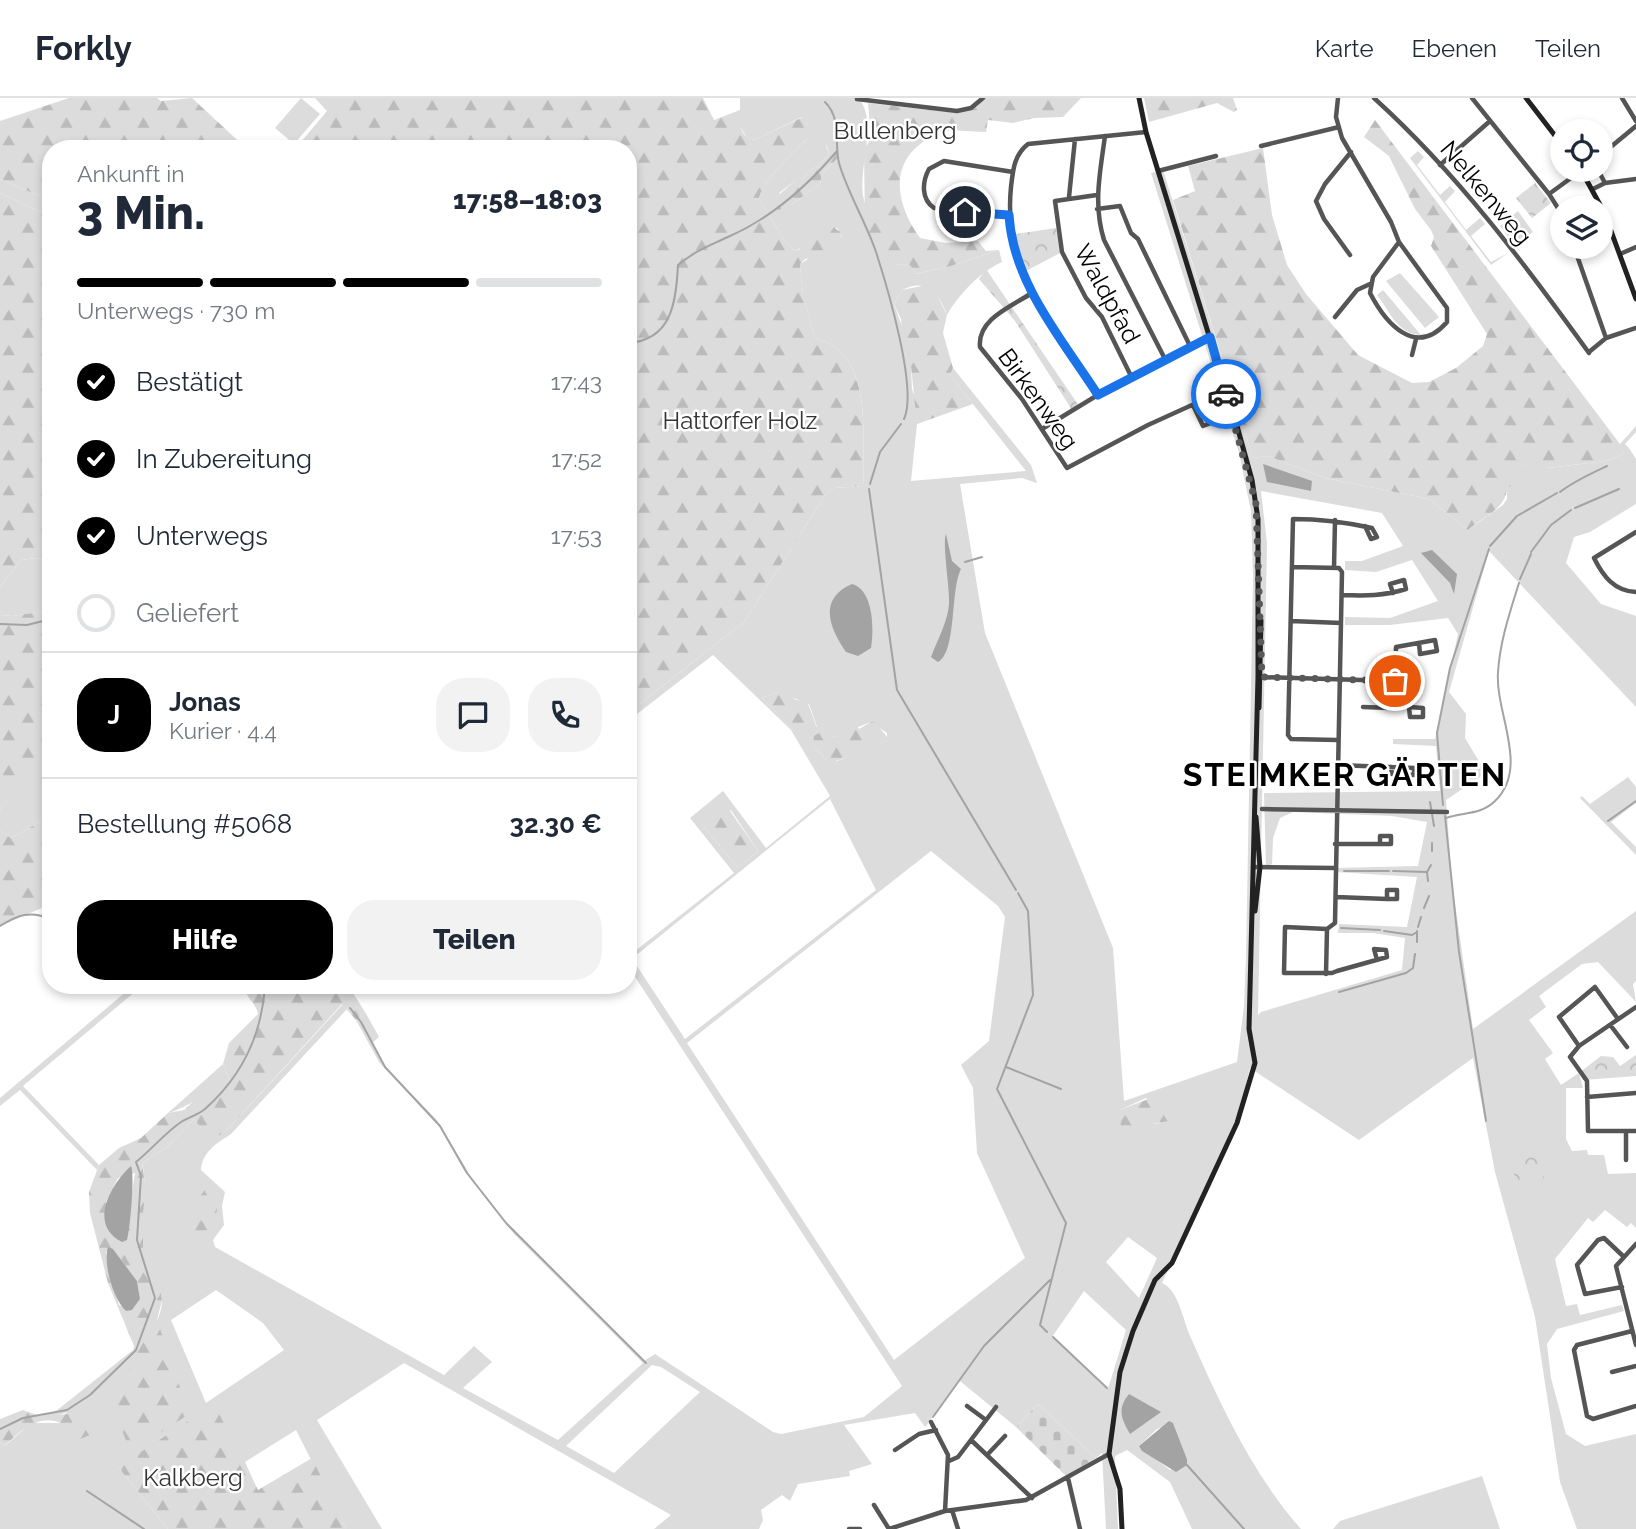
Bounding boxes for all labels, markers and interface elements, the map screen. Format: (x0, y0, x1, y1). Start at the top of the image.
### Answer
text: Forkly (35, 29, 132, 68)
text: Karte (1315, 34, 1374, 63)
text: Ebenen (1412, 34, 1497, 63)
text: Teilen (1535, 34, 1601, 63)
park label: Bullenberg (833, 116, 957, 145)
map controls (1550, 119, 1613, 259)
button: locate (1550, 119, 1613, 182)
street label: Nelkenweg (1435, 135, 1538, 251)
text: Ankunft in (77, 160, 185, 187)
pin (935, 182, 995, 242)
text: 17:58–18:03 (453, 185, 602, 215)
text: 3 Min. (77, 186, 205, 240)
icon: home (946, 193, 984, 231)
button: layers (1550, 196, 1613, 259)
street label: Waldpfad (1068, 239, 1147, 348)
text: Unterwegs · 730 m (77, 297, 275, 324)
street label: Birkenweg (992, 343, 1085, 455)
courier (1191, 359, 1261, 429)
icon: check (77, 363, 115, 401)
text: Bestätigt (136, 367, 243, 397)
text: 17:43 (551, 368, 602, 395)
icon: car (1207, 375, 1245, 413)
park label: Hattorfer Holz (663, 406, 817, 435)
icon: check (77, 440, 115, 478)
text: In Zubereitung (136, 444, 312, 474)
text: 17:52 (551, 445, 602, 472)
icon: check (77, 517, 115, 555)
text: Unterwegs (136, 521, 268, 551)
text: 17:53 (551, 522, 602, 549)
text: Geliefert (136, 598, 239, 628)
pin (1365, 651, 1425, 711)
icon: bag (1376, 662, 1414, 700)
button: chat (436, 678, 510, 752)
button: phone (528, 678, 602, 752)
text: Jonas (169, 687, 241, 717)
text: J (108, 700, 120, 730)
text: Kurier · 4.4 (169, 717, 277, 744)
district label: STEIMKER GÄRTEN (1183, 756, 1507, 793)
text: Bestellung #5068 (77, 809, 292, 839)
text: 32.30 € (510, 809, 602, 839)
button: Hilfe (77, 900, 333, 980)
button: Teilen (347, 900, 602, 980)
park label: Kalkberg (143, 1463, 243, 1492)

